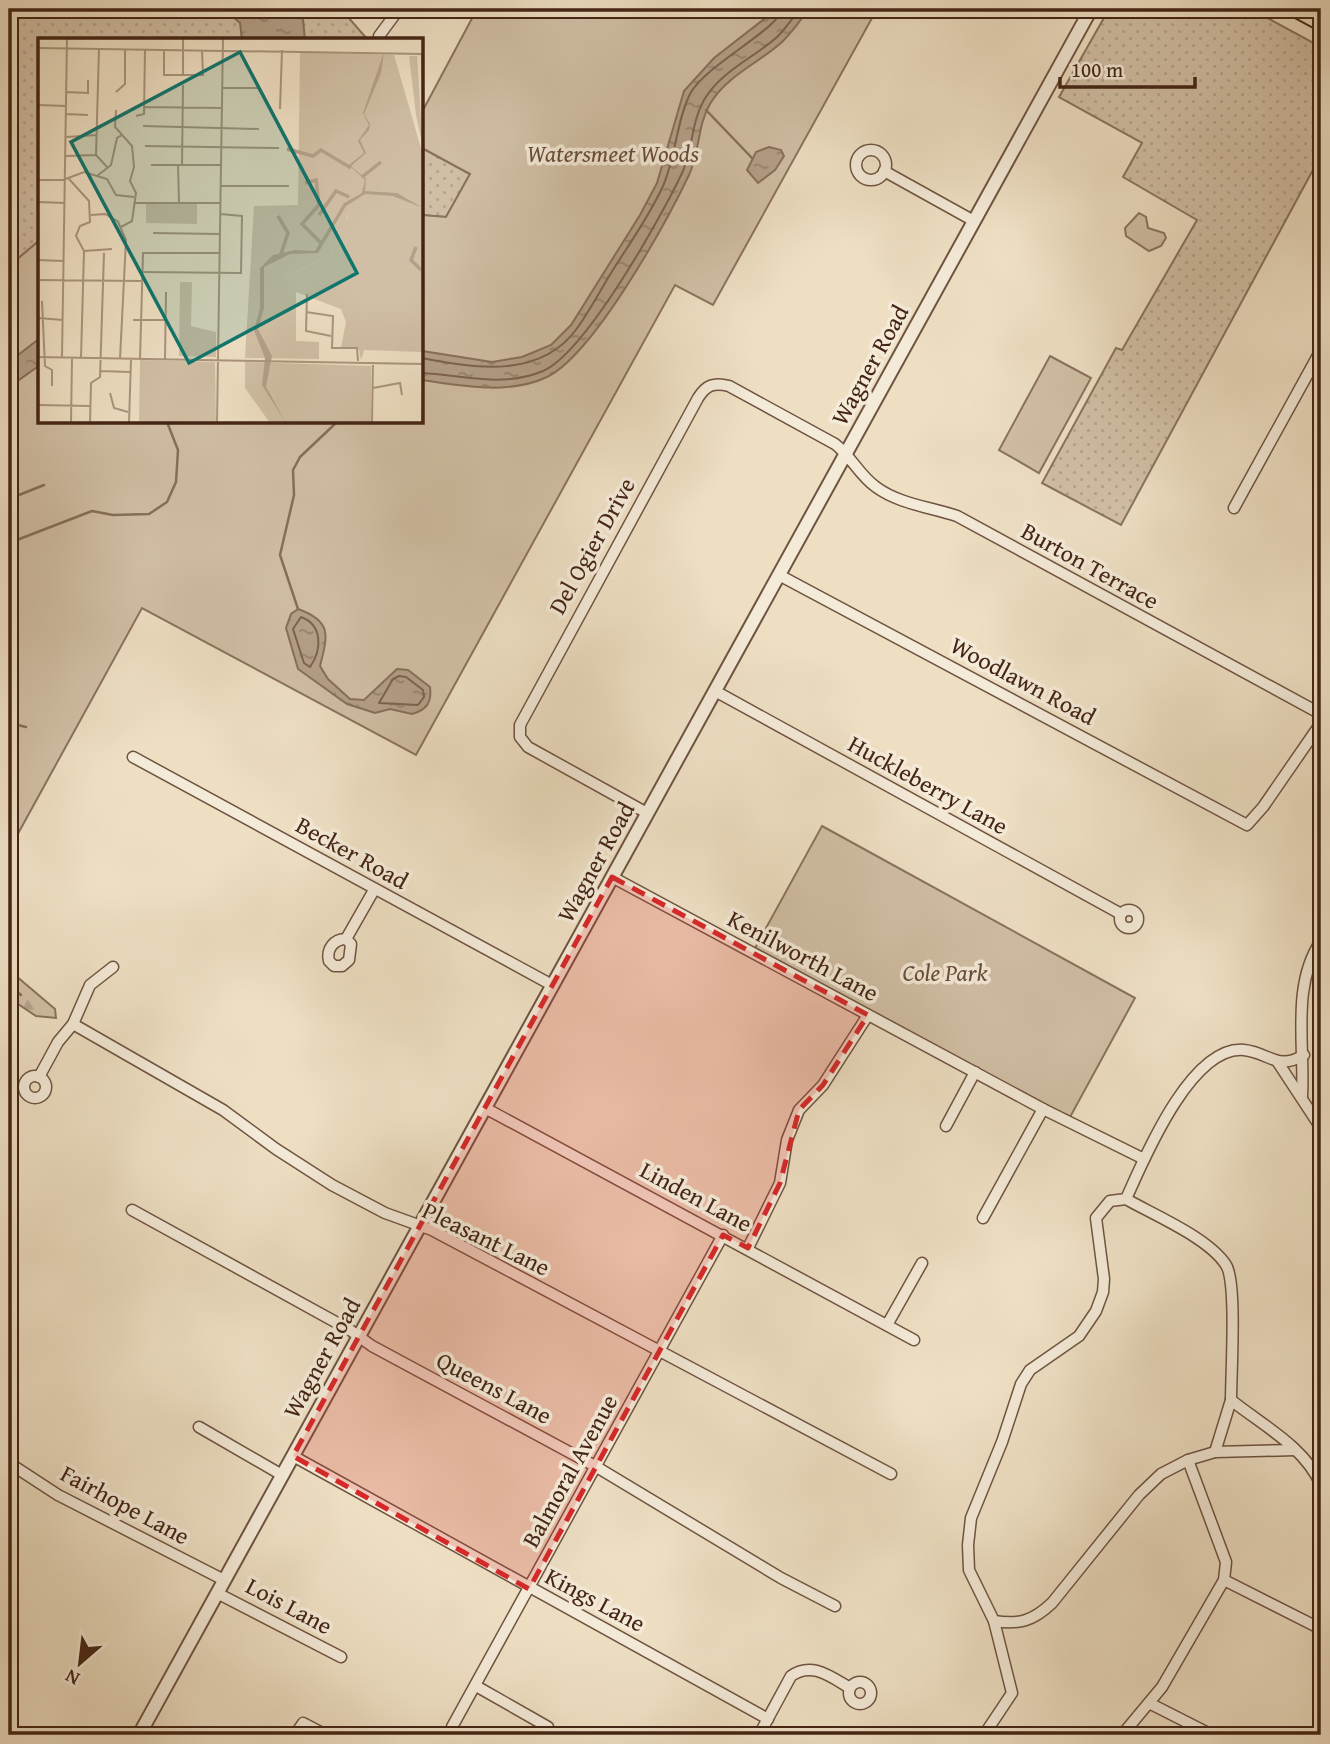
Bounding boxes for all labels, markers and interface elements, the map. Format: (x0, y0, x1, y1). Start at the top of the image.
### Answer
inset map (38, 38, 424, 424)
scale bar (1060, 46, 1195, 90)
text: 100 m (1071, 54, 1123, 85)
park label: Watersmeet Woods (527, 136, 699, 171)
street label: Wagner Road (822, 298, 917, 431)
street label: Del Ogier Drive (540, 471, 644, 620)
street label: Burton Terrace (1015, 513, 1165, 618)
street label: Woodlawn Road (944, 627, 1102, 734)
street label: Huckleberry Lane (842, 726, 1015, 843)
street label: Wagner Road (548, 795, 643, 928)
street label: Becker Road (290, 807, 415, 898)
street label: Kenilworth Lane (722, 901, 885, 1010)
park label: Cole Park (902, 955, 988, 990)
street label: Linden Lane (634, 1152, 759, 1241)
street label: Pleasant Lane (416, 1193, 556, 1285)
street label: Wagner Road (274, 1291, 369, 1424)
street label: Queens Lane (430, 1342, 558, 1433)
street label: Balmoral Avenue (513, 1388, 626, 1554)
street label: Fairhope Lane (54, 1456, 196, 1553)
street label: Kings Lane (539, 1559, 652, 1641)
street label: Lois Lane (240, 1568, 339, 1643)
north arrow (46, 1628, 116, 1698)
text: N (60, 1663, 84, 1693)

